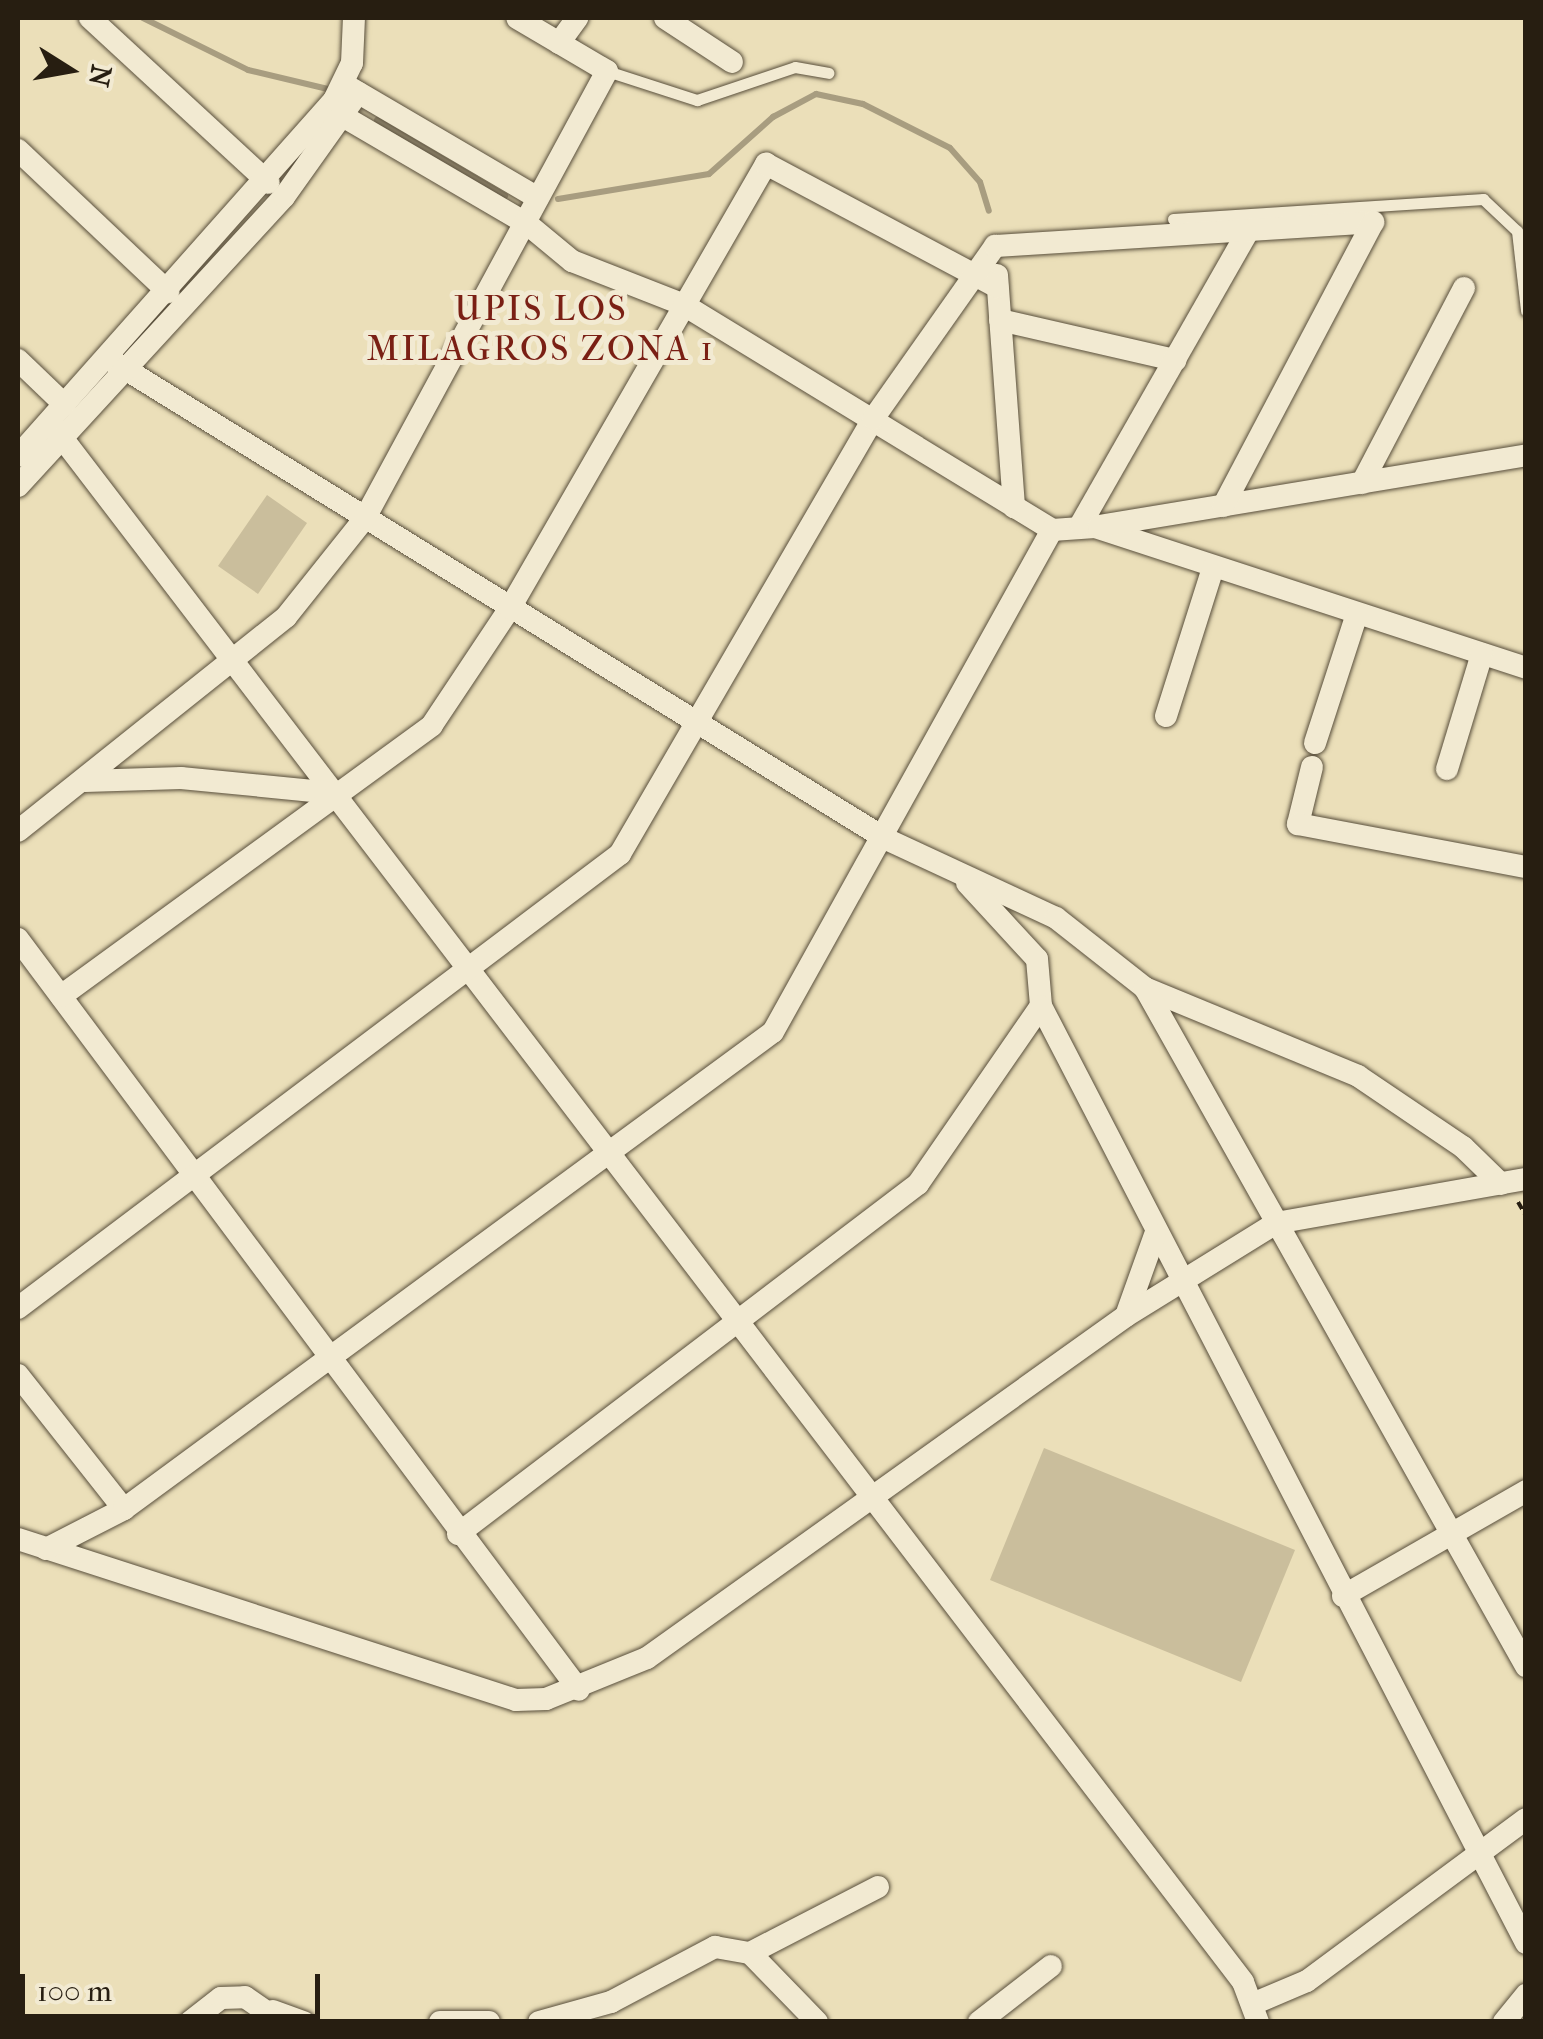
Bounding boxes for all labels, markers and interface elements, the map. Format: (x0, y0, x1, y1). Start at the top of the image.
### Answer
north arrow (20, 20, 120, 120)
text: N (82, 62, 118, 89)
district label: UPIS LOS MILAGROS ZONA 1 (367, 288, 715, 370)
scale bar (25, 1954, 325, 2016)
text: 100 m (37, 1974, 112, 2009)

